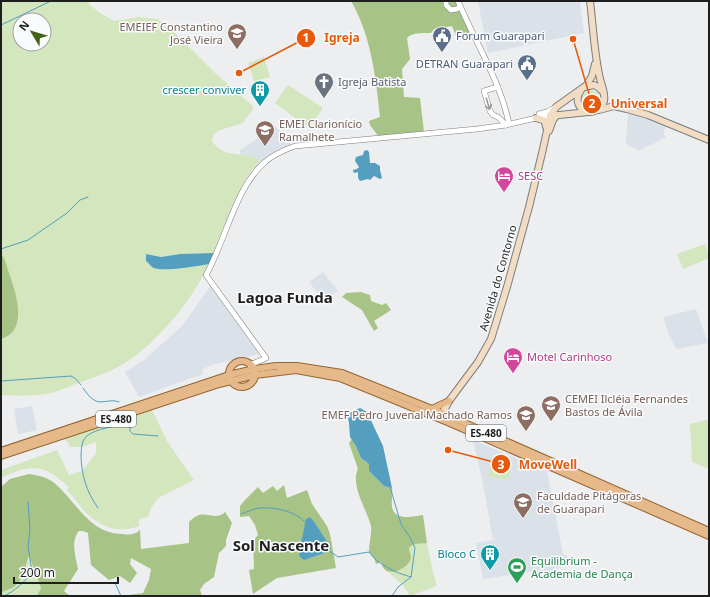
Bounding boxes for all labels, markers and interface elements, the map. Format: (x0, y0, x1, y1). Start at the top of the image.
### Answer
north arrow (12, 12, 52, 52)
text: N (15, 17, 32, 34)
place label: EMEIEF Constantino José Vieira (120, 19, 223, 47)
school or university icon: EMEIEF Constantino José Vieira (226, 22, 248, 50)
public building icon: Forum Guarapari (431, 25, 453, 53)
callout: Igreja (296, 26, 368, 50)
place label: Forum Guarapari (456, 28, 545, 43)
text: 1 (303, 29, 309, 46)
text: Igreja (324, 29, 360, 46)
public building icon: DETRAN Guarapari (516, 53, 538, 81)
place label: DETRAN Guarapari (416, 56, 513, 71)
church icon: Igreja Batista (313, 71, 335, 99)
place label: Igreja Batista (338, 74, 406, 89)
building icon: crescer conviver (249, 79, 271, 107)
place label: crescer conviver (163, 82, 246, 97)
callout: Universal (582, 92, 675, 116)
text: 2 (589, 95, 596, 112)
text: Universal (611, 95, 667, 112)
one-way arrow (485, 97, 492, 110)
place label: EMEI Clarionício Ramalhete (279, 116, 363, 144)
school or university icon: EMEI Clarionício Ramalhete (254, 119, 276, 147)
hotel icon: SESC (493, 165, 515, 193)
place label: SESC (518, 168, 543, 183)
street label: Avenida do Contorno (475, 223, 520, 333)
district label: Lagoa Funda (237, 287, 333, 307)
hotel icon: Motel Carinhoso (502, 346, 524, 374)
place label: Motel Carinhoso (527, 349, 613, 364)
place label: CEMEI Ilcléia Fernandes Bastos de Ávila (565, 391, 688, 419)
school or university icon: CEMEI Ilcléia Fernandes Bastos de Ávila (540, 394, 562, 422)
school or university icon: EMEF Pedro Juvenal Machado Ramos (515, 404, 537, 432)
place label: EMEF Pedro Juvenal Machado Ramos (322, 407, 512, 422)
road number: ES-480 (96, 411, 136, 427)
road number: ES-480 (466, 425, 506, 441)
callout: MoveWell (491, 452, 585, 476)
text: 3 (498, 456, 505, 473)
text: MoveWell (519, 456, 577, 473)
place label: Faculdade Pitágoras de Guarapari (537, 488, 641, 516)
school or university icon: Faculdade Pitágoras de Guarapari (512, 491, 534, 519)
district label: Sol Nascente (233, 535, 329, 555)
building icon: Bloco C (479, 543, 501, 571)
place label: Bloco C (438, 546, 476, 561)
place label: Equilibrium - Academia de Dança (531, 553, 633, 581)
sports icon: Equilibrium - Academia de Dança (506, 556, 528, 584)
scale bar (14, 559, 118, 585)
text: 200 m (20, 564, 55, 581)

